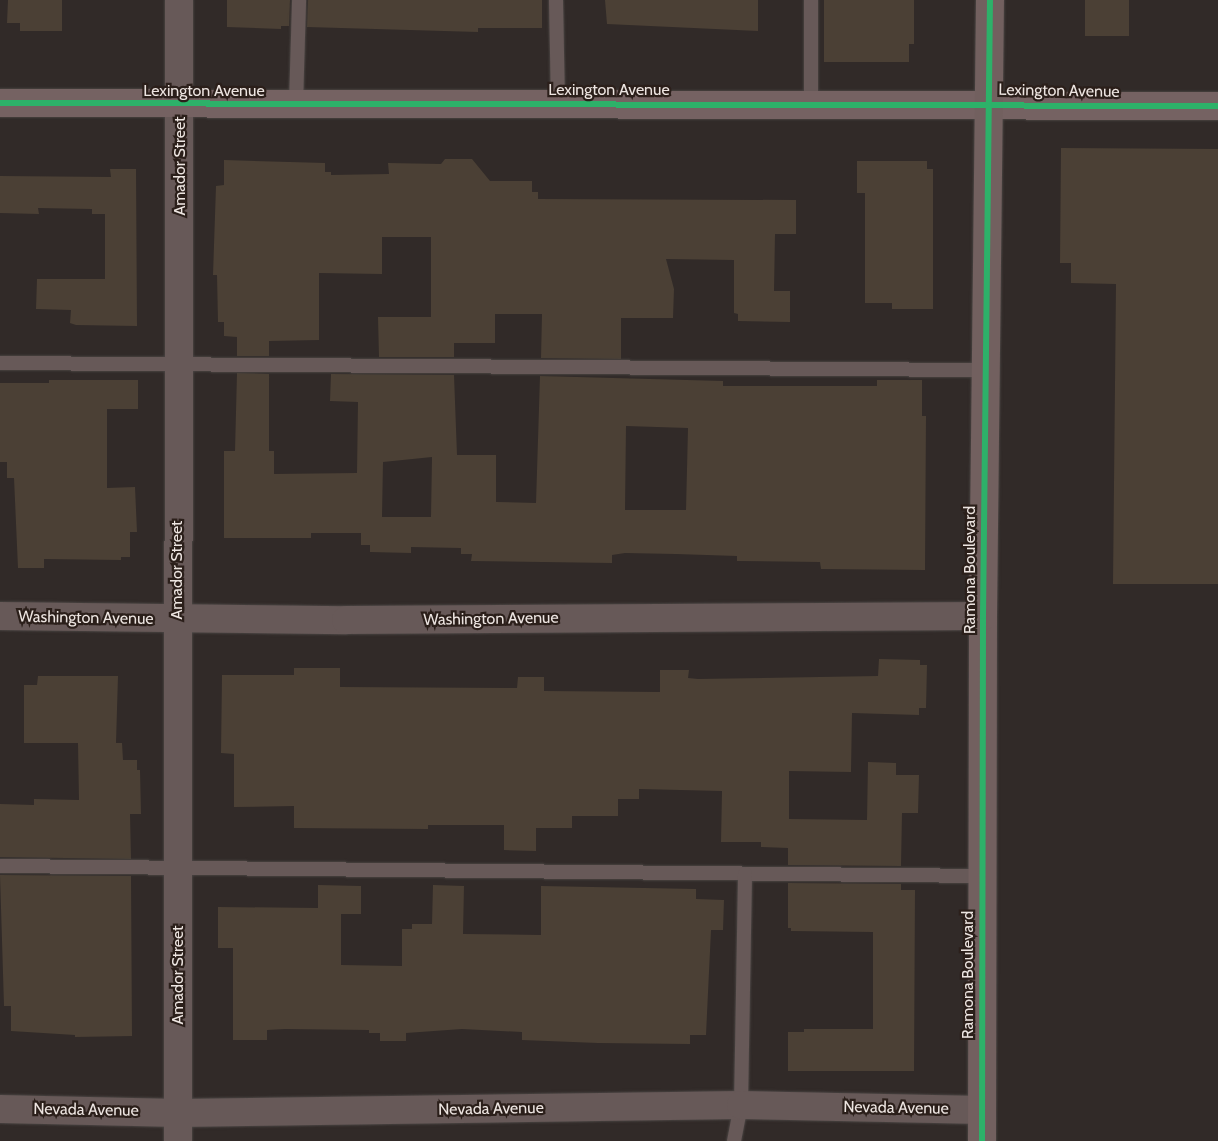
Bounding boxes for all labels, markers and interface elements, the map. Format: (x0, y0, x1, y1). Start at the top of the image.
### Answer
street label: Lexington Avenue (548, 80, 670, 100)
street label: Lexington Avenue (998, 80, 1120, 102)
street label: Lexington Avenue (143, 81, 265, 101)
street label: Amador Street (170, 116, 190, 216)
street label: Ramona Boulevard (960, 506, 980, 634)
street label: Amador Street (167, 520, 187, 620)
street label: Washington Avenue (18, 607, 154, 629)
street label: Washington Avenue (423, 608, 559, 630)
street label: Ramona Boulevard (958, 911, 978, 1039)
street label: Amador Street (168, 925, 188, 1025)
street label: Nevada Avenue (843, 1097, 949, 1119)
street label: Nevada Avenue (438, 1098, 544, 1120)
street label: Nevada Avenue (33, 1099, 139, 1121)

